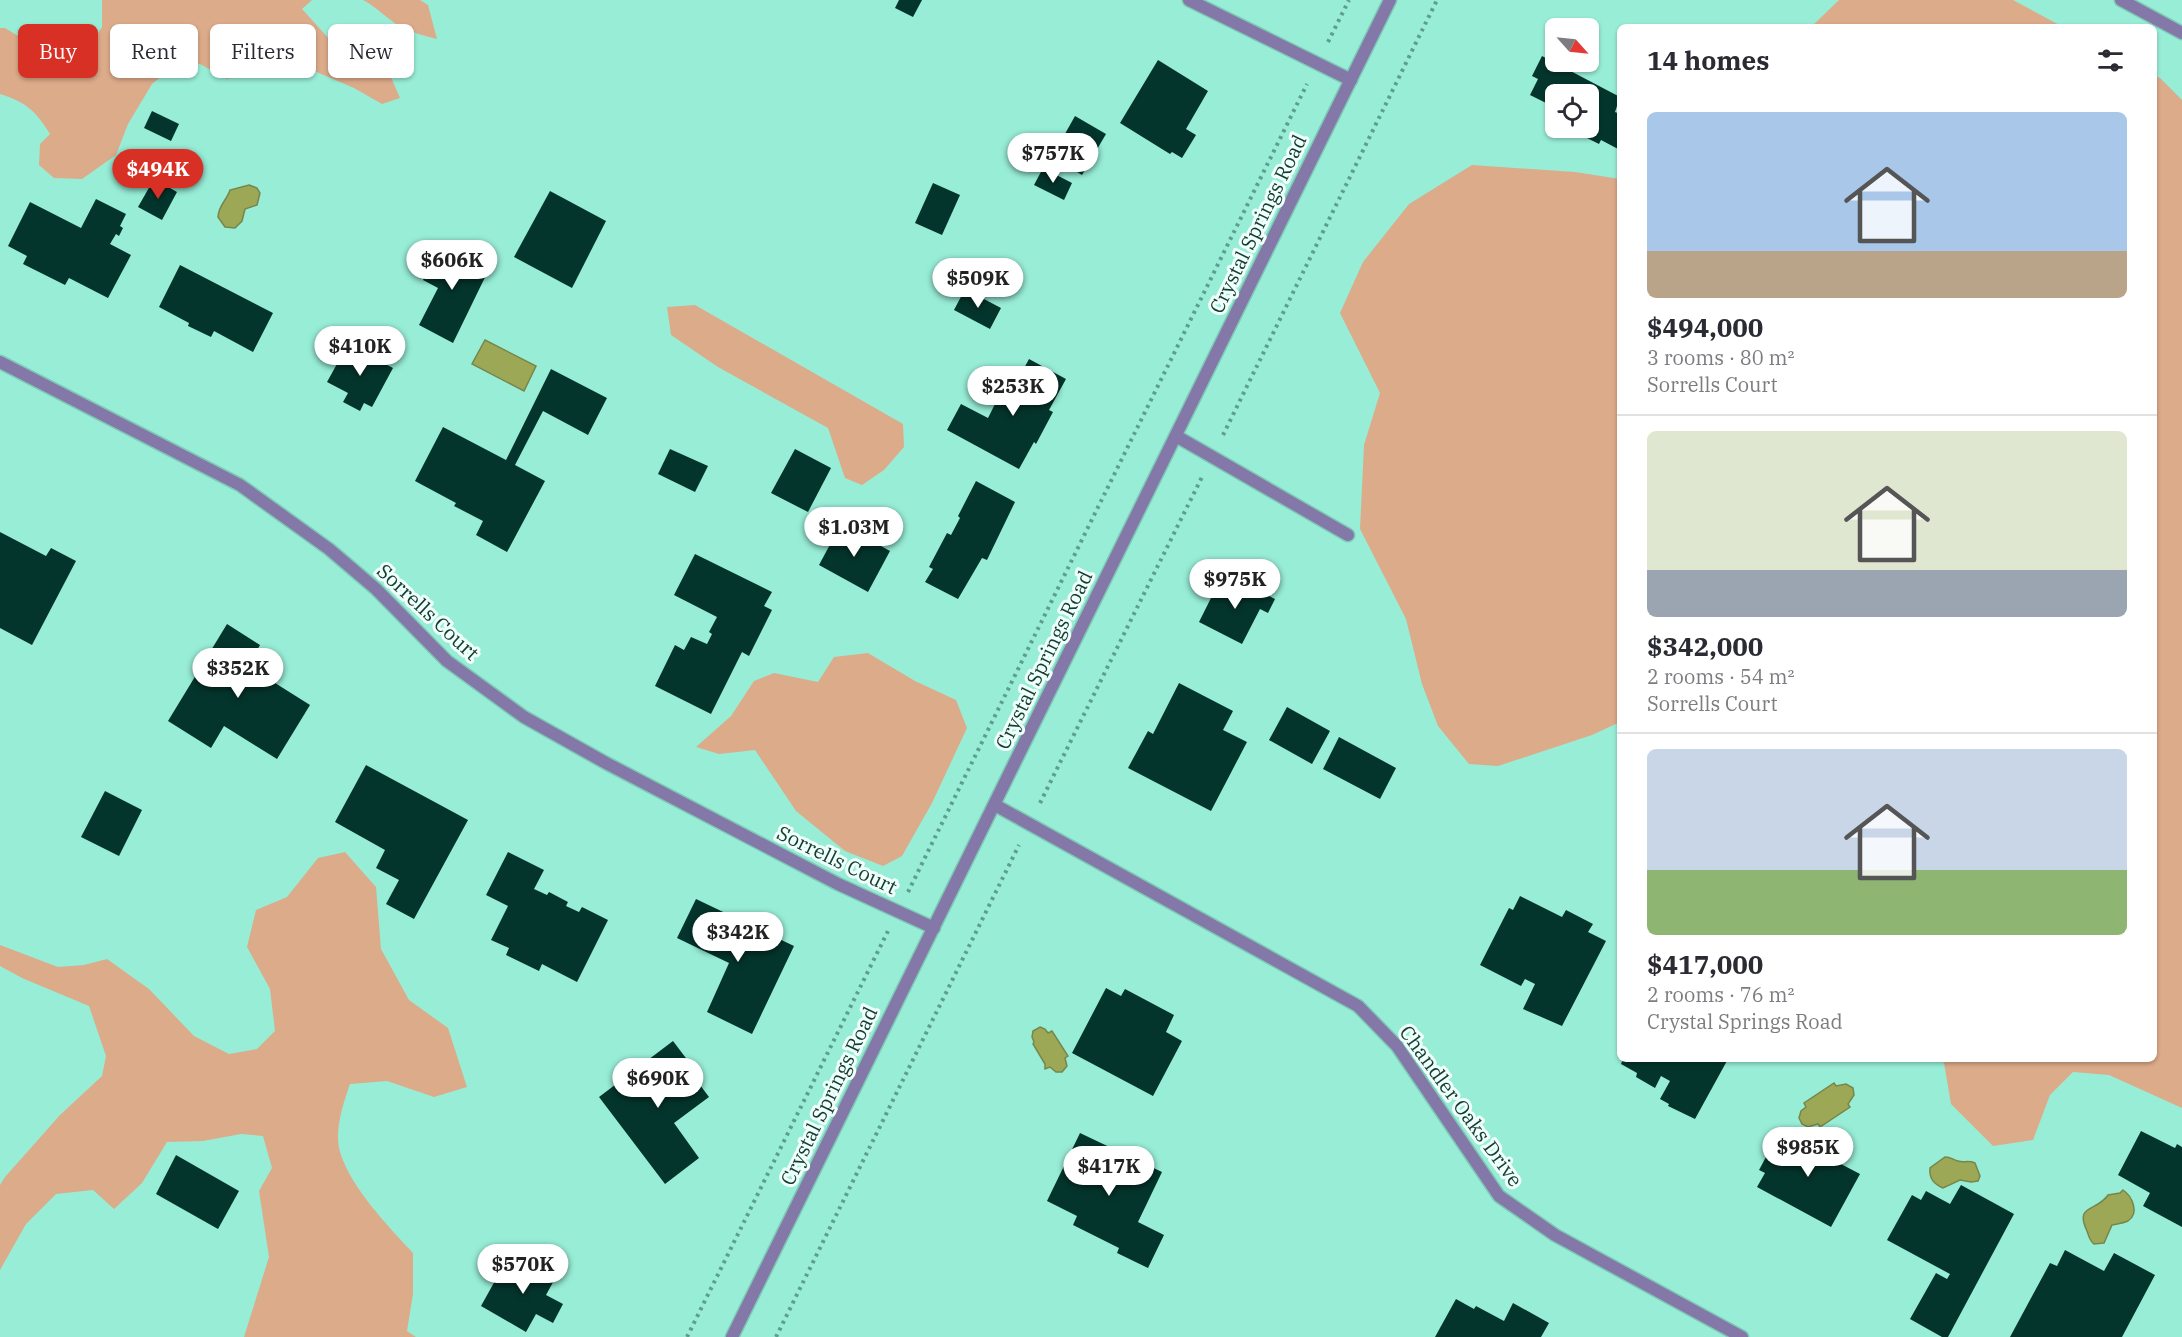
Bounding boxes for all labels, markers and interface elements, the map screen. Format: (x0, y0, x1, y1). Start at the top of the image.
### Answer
north arrow (1545, 18, 1599, 72)
map controls (1545, 18, 1599, 138)
chip: Buy (18, 24, 98, 78)
chip: Rent (110, 24, 198, 78)
chip: Filters (210, 24, 316, 78)
chip: New (328, 24, 414, 78)
text: 14 homes (1647, 43, 1769, 77)
icon: filters (2094, 44, 2127, 77)
button: locate (1545, 84, 1599, 138)
street label: Crystal Springs Road (1203, 130, 1313, 318)
pin: $757K (1011, 133, 1095, 184)
text: $757K (1021, 139, 1085, 166)
pin: $494K (116, 149, 200, 200)
icon: home (1833, 151, 1941, 259)
text: $494K (126, 155, 190, 182)
pin: $606K (410, 240, 494, 291)
text: $606K (420, 246, 484, 273)
pin: $509K (936, 258, 1020, 309)
text: $509K (946, 264, 1010, 291)
text: $494,000 (1647, 310, 1763, 344)
pin: $410K (318, 326, 402, 377)
text: $410K (328, 332, 392, 359)
text: 3 rooms · 80 m² (1647, 344, 1794, 371)
pin: $253K (971, 366, 1055, 417)
text: Sorrells Court (1647, 371, 1777, 398)
text: $253K (981, 372, 1045, 399)
icon: home (1833, 470, 1941, 578)
pin: $1.03M (805, 507, 903, 558)
text: $1.03M (818, 513, 890, 540)
street label: Sorrells Court (371, 557, 485, 666)
pin: $975K (1193, 559, 1277, 610)
text: $975K (1203, 565, 1267, 592)
street label: Crystal Springs Road (989, 566, 1099, 754)
text: $342,000 (1647, 629, 1763, 663)
pin: $352K (196, 648, 280, 699)
text: $352K (206, 654, 270, 681)
text: 2 rooms · 54 m² (1647, 663, 1794, 690)
text: Sorrells Court (1647, 690, 1777, 717)
icon: home (1833, 788, 1941, 896)
street label: Sorrells Court (773, 819, 902, 900)
pin: $342K (696, 912, 780, 963)
text: $342K (706, 918, 770, 945)
text: $417,000 (1647, 947, 1763, 981)
text: 2 rooms · 76 m² (1647, 981, 1794, 1008)
street label: Crystal Springs Road (774, 1002, 884, 1190)
text: Crystal Springs Road (1647, 1008, 1843, 1035)
street label: Chandler Oaks Drive (1394, 1020, 1529, 1192)
pin: $690K (616, 1058, 700, 1109)
text: $690K (626, 1064, 690, 1091)
pin: $985K (1766, 1127, 1850, 1178)
text: $985K (1776, 1133, 1840, 1160)
pin: $417K (1067, 1146, 1151, 1197)
text: $417K (1077, 1152, 1141, 1179)
pin: $570K (481, 1244, 565, 1295)
text: $570K (491, 1250, 555, 1277)

